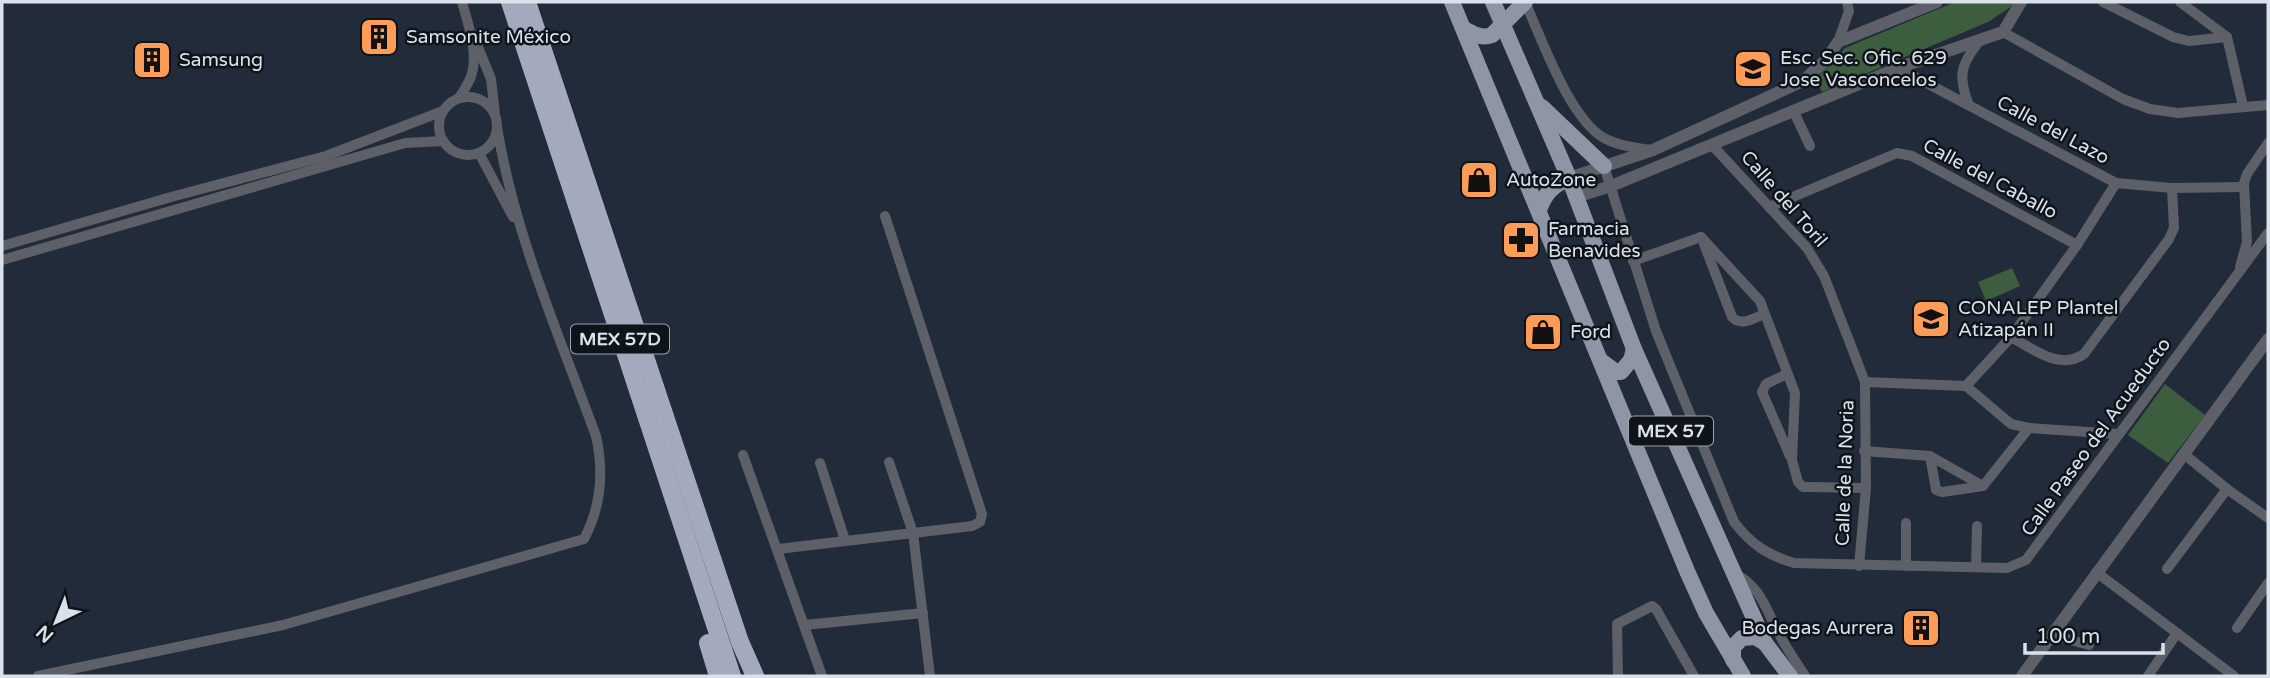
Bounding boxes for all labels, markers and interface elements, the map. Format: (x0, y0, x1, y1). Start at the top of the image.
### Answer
building icon: Samsonite México (358, 16, 400, 58)
place label: Samsonite México (406, 26, 571, 48)
building icon: Samsung (131, 39, 173, 81)
place label: Esc. Sec. Ofic. 629 Jose Vasconcelos (1780, 47, 1947, 91)
school or university icon: Esc. Sec. Ofic. 629 Jose Vasconcelos (1732, 48, 1774, 90)
place label: Samsung (179, 49, 263, 71)
street label: Calle del Lazo (1993, 91, 2113, 169)
street label: Calle del Caballo (1919, 134, 2061, 224)
street label: Calle del Toril (1736, 146, 1832, 252)
shop icon: AutoZone (1458, 159, 1500, 201)
place label: AutoZone (1506, 169, 1596, 191)
place label: Farmacia Benavides (1548, 218, 1641, 262)
pharmacy icon: Farmacia Benavides (1500, 219, 1542, 261)
place label: CONALEP Plantel Atizapán II (1958, 297, 2118, 341)
school or university icon: CONALEP Plantel Atizapán II (1910, 298, 1952, 340)
shop icon: Ford (1522, 311, 1564, 353)
place label: Ford (1570, 321, 1611, 343)
road number: MEX 57D (571, 324, 669, 354)
street label: Calle Paseo del Acueducto (2017, 334, 2175, 540)
street label: Calle de la Noria (1831, 400, 1859, 546)
road number: MEX 57 (1629, 416, 1713, 446)
north arrow (21, 587, 91, 657)
building icon: Bodegas Aurrera (1900, 607, 1942, 649)
scale bar (2025, 612, 2163, 656)
place label: Bodegas Aurrera (1741, 617, 1894, 639)
text: N (32, 620, 58, 647)
text: 100 m (2036, 624, 2100, 649)

